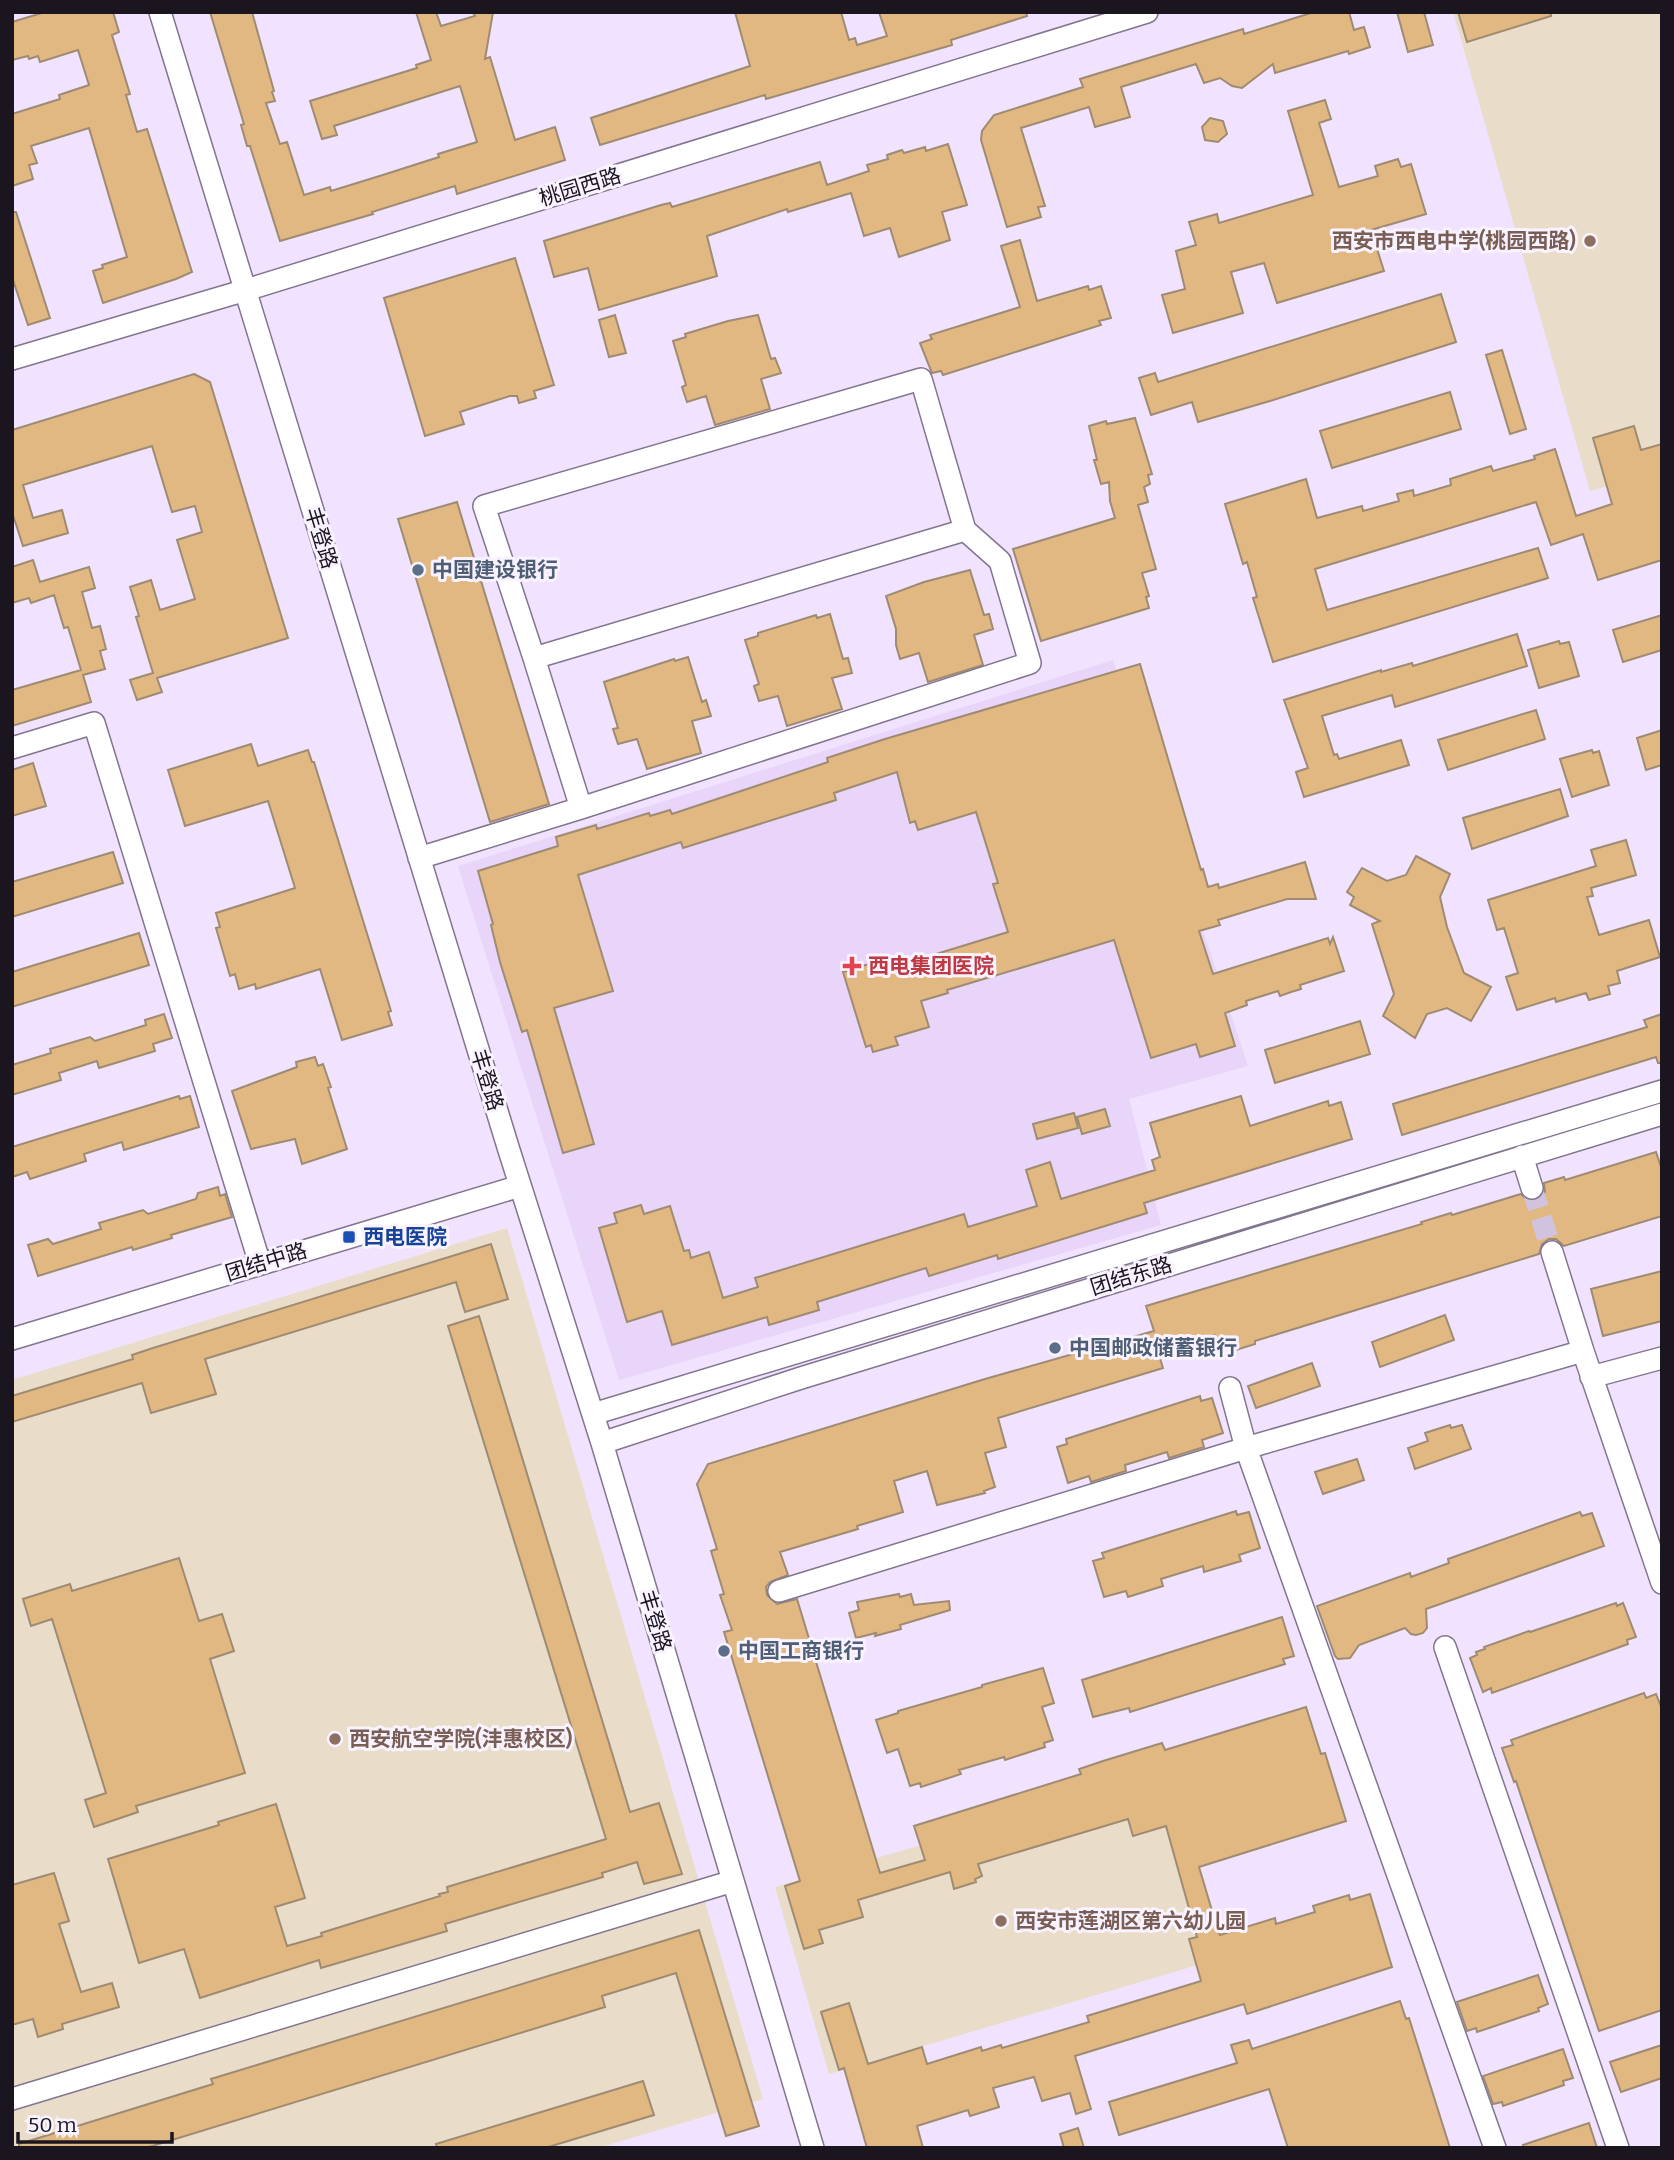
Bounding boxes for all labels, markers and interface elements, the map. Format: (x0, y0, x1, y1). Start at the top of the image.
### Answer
street label: 桃园西路 (536, 162, 624, 212)
place label: 西安市西电中学(桃园西路) (1332, 228, 1576, 254)
marker: 西安市西电中学(桃园西路) (1582, 233, 1598, 249)
street label: 丰登路 (299, 504, 343, 572)
place label: 中国建设银行 (432, 557, 558, 583)
marker: 中国建设银行 (410, 562, 426, 578)
place label: 西电集团医院 (868, 953, 994, 979)
marker: 西电集团医院 (842, 956, 862, 976)
street label: 丰登路 (465, 1046, 509, 1114)
place label: 西电医院 (363, 1224, 447, 1250)
marker: 西电医院 (341, 1229, 357, 1245)
street label: 团结中路 (222, 1237, 310, 1287)
street label: 团结东路 (1087, 1251, 1175, 1301)
place label: 中国邮政储蓄银行 (1069, 1335, 1237, 1361)
marker: 中国邮政储蓄银行 (1047, 1340, 1063, 1356)
street label: 丰登路 (633, 1587, 677, 1655)
place label: 中国工商银行 (738, 1638, 864, 1664)
marker: 中国工商银行 (716, 1643, 732, 1659)
place label: 西安航空学院(沣惠校区) (349, 1726, 572, 1752)
marker: 西安航空学院(沣惠校区) (327, 1731, 343, 1747)
place label: 西安市莲湖区第六幼儿园 (1015, 1908, 1246, 1934)
marker: 西安市莲湖区第六幼儿园 (993, 1913, 1009, 1929)
scale bar (18, 2100, 172, 2144)
text: 50 m (28, 2112, 77, 2138)

